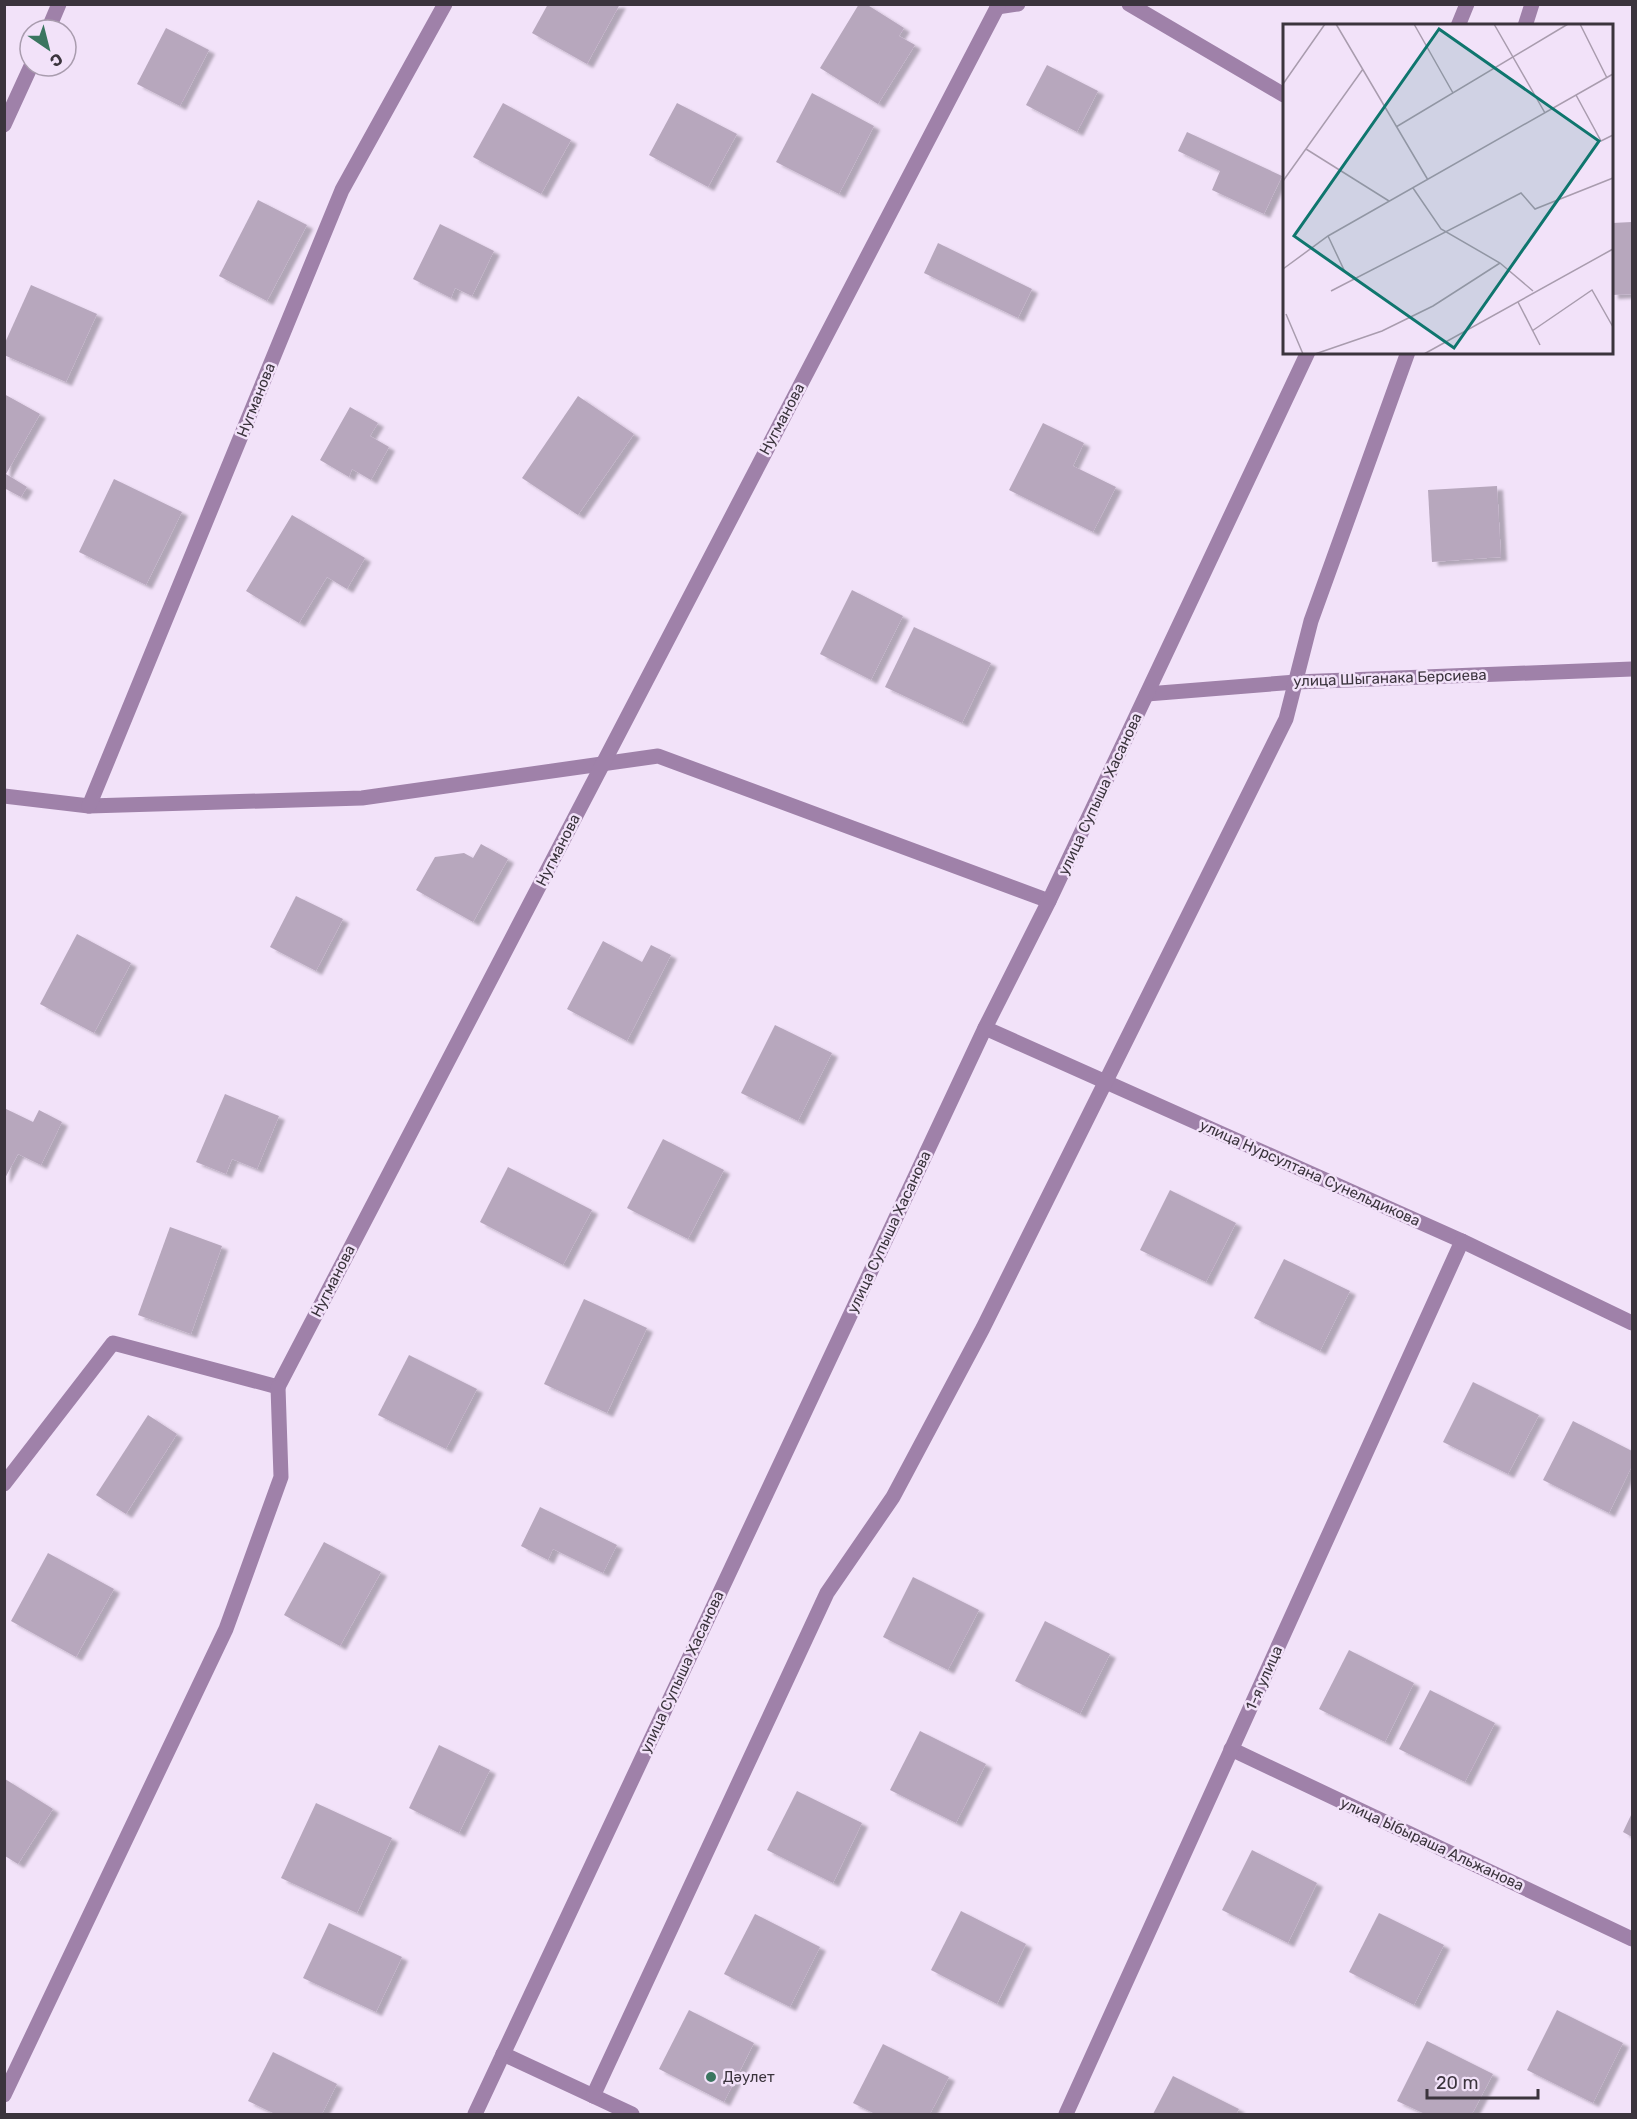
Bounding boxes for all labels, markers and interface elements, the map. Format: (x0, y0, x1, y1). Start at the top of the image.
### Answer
north arrow (18, 18, 78, 78)
inset map (1283, 24, 1613, 354)
text: С (46, 49, 66, 71)
street label: Нугманова (233, 360, 279, 440)
street label: Нугманова (756, 380, 808, 458)
street label: улица Шыганака Берсиева (1293, 666, 1487, 690)
street label: улица Супыша Хасанова (1054, 710, 1146, 878)
street label: Нугманова (532, 811, 584, 889)
street label: улица Нурсултана Сунельдикова (1197, 1116, 1423, 1230)
street label: улица Супыша Хасанова (843, 1148, 935, 1316)
street label: Нугманова (307, 1242, 359, 1320)
street label: улица Супыша Хасанова (636, 1588, 728, 1756)
street label: 1-я улица (1242, 1643, 1286, 1713)
street label: улица Ыбыраша Альжанова (1337, 1793, 1527, 1895)
scale bar (1427, 2062, 1538, 2100)
place label: Дәулет (723, 2068, 775, 2086)
marker: Дәулет (704, 2070, 718, 2084)
text: 20 m (1436, 2072, 1478, 2094)

